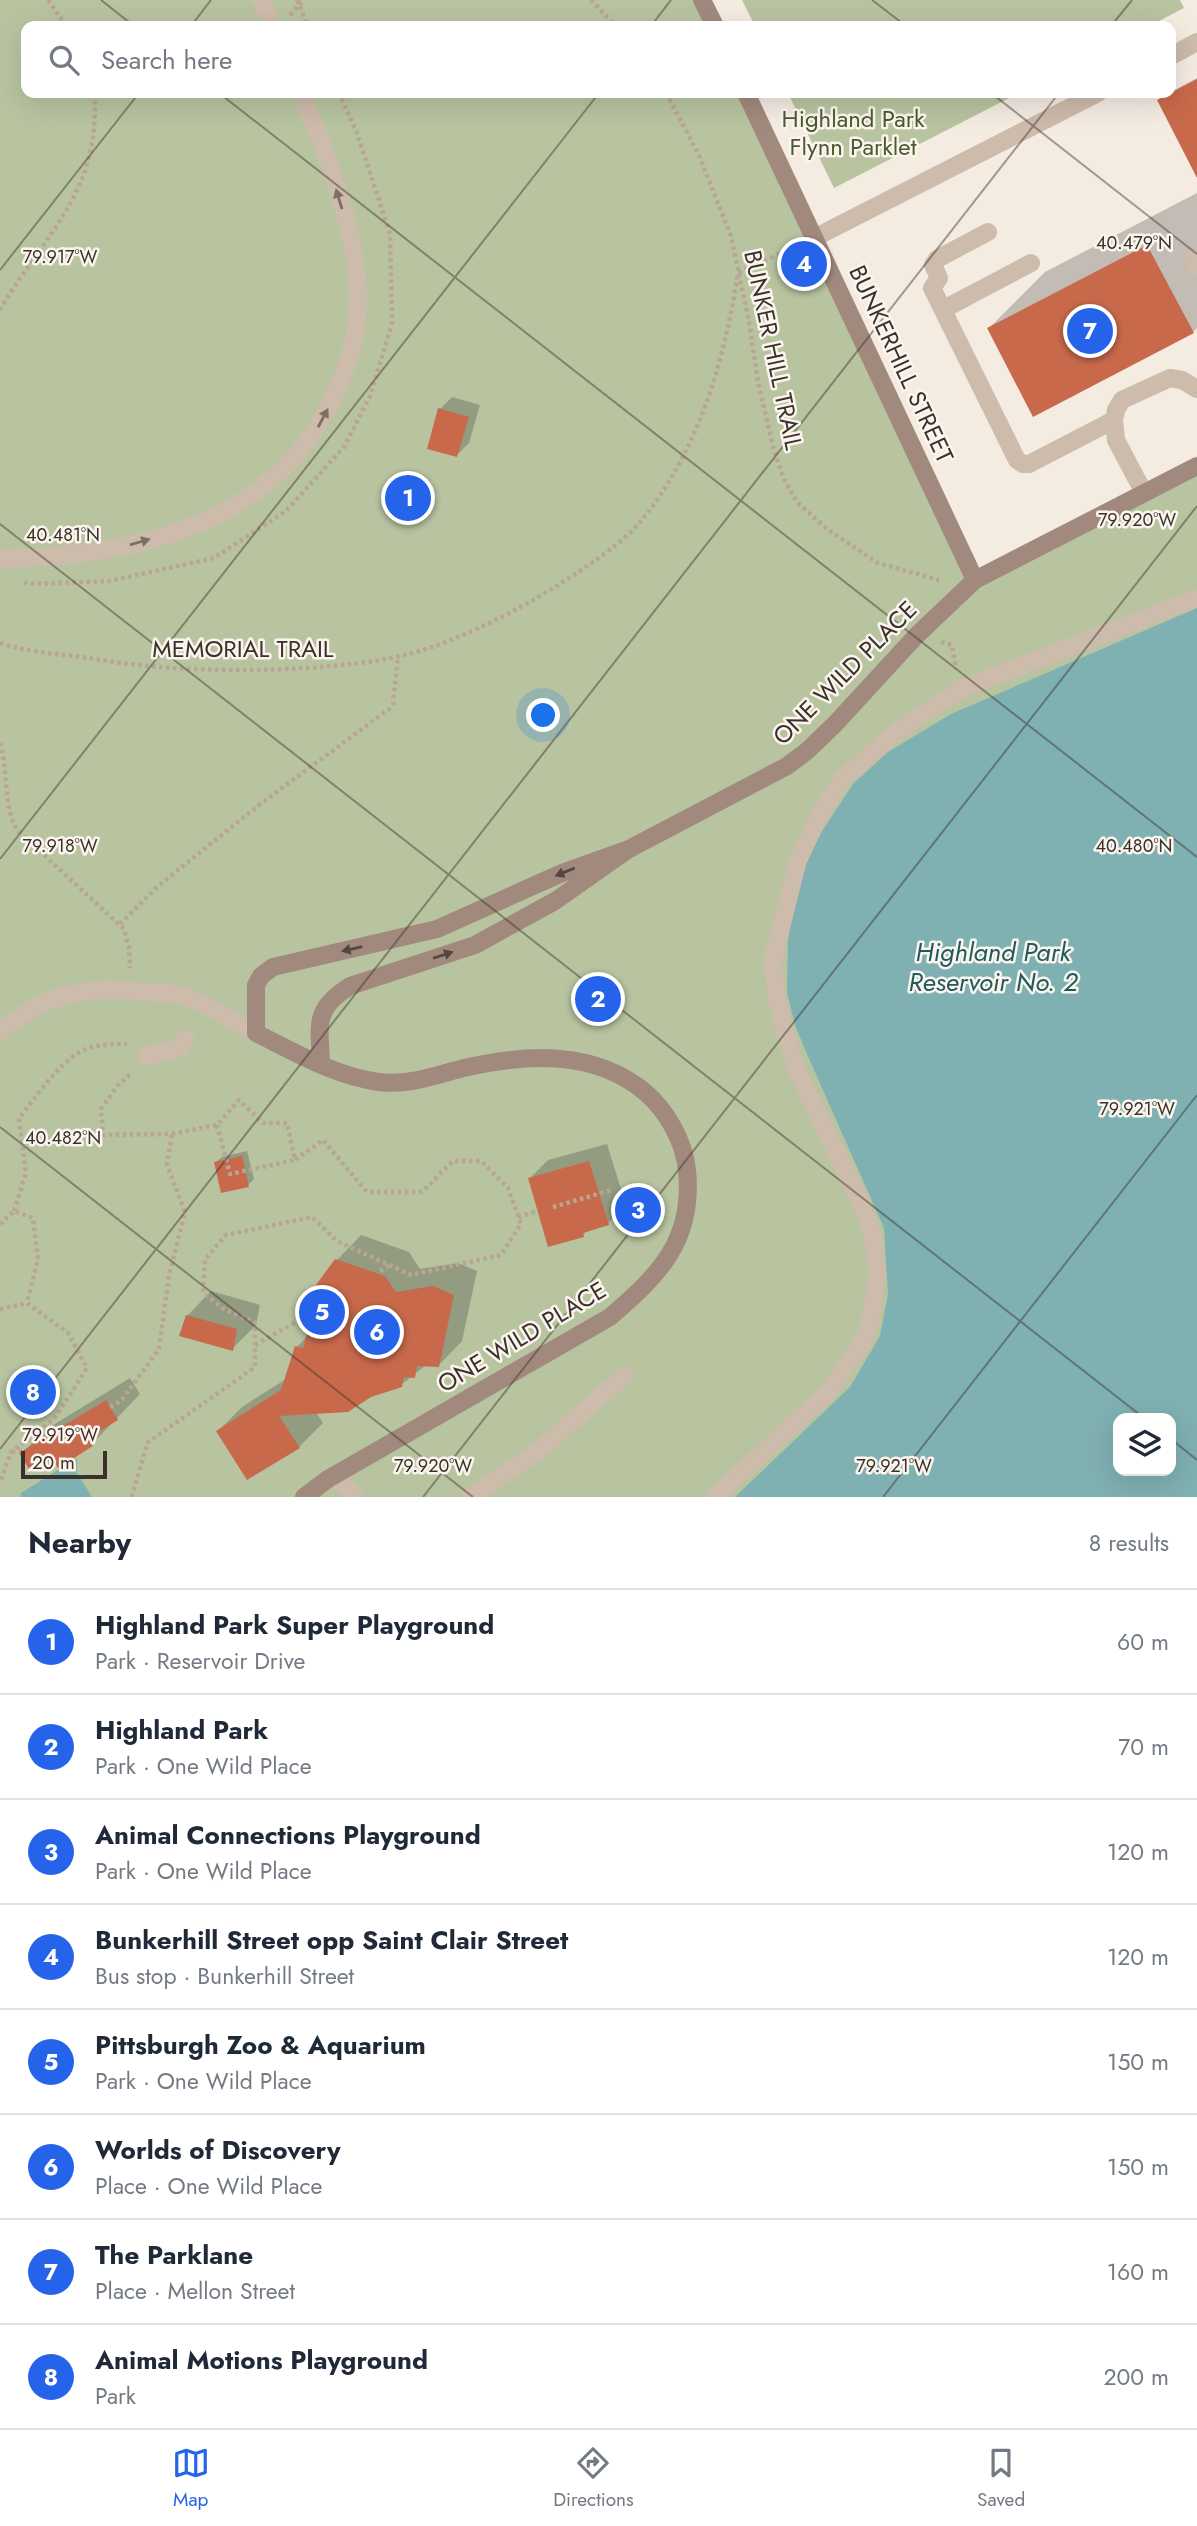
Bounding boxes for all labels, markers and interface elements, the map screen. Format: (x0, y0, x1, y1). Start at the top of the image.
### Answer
search box (21, 21, 1176, 98)
icon: search (45, 41, 83, 79)
text: Search here (101, 41, 233, 79)
park label: Highland Park Flynn Parklet (782, 101, 925, 164)
one-way arrow (334, 188, 344, 209)
text: 40.479°N (1096, 230, 1172, 256)
pin: 4 (781, 238, 827, 290)
text: 79.917°W (23, 244, 98, 270)
street label: BUNKER HILL TRAIL (735, 247, 812, 453)
street label: BUNKERHILL STREET (840, 259, 963, 468)
pin: 7 (1067, 305, 1113, 357)
one-way arrow (317, 408, 328, 428)
pin: 1 (385, 472, 431, 524)
text: 79.920°W (1098, 507, 1176, 533)
text: 40.481°N (26, 522, 100, 548)
one-way arrow (130, 537, 151, 547)
street label: ONE WILD PLACE (765, 593, 925, 753)
street label: MEMORIAL TRAIL (152, 631, 334, 666)
your location (526, 698, 560, 732)
text: 79.918°W (22, 833, 98, 859)
text: 40.480°N (1096, 833, 1172, 859)
one-way arrow (554, 867, 575, 878)
water label: Highland Park Reservoir No. 2 (908, 933, 1078, 1001)
one-way arrow (341, 944, 363, 955)
one-way arrow (433, 949, 454, 960)
pin: 2 (575, 973, 621, 1025)
text: 79.921°W (1099, 1096, 1175, 1122)
text: 40.482°N (25, 1125, 101, 1151)
pin: 3 (615, 1184, 661, 1236)
street label: ONE WILD PLACE (431, 1272, 613, 1401)
pin: 5 (299, 1286, 345, 1338)
pin: 6 (354, 1306, 400, 1358)
pin: 8 (10, 1366, 56, 1418)
map controls (1113, 1413, 1176, 1476)
button: layers (1113, 1413, 1176, 1476)
text: 79.919°W (22, 1422, 98, 1448)
scale bar (21, 1448, 107, 1480)
text: 20 m (32, 1449, 75, 1476)
text: 79.920°W (394, 1453, 472, 1479)
text: 79.921°W (856, 1453, 932, 1479)
text: Nearby (28, 1521, 131, 1564)
text: 8 results (1089, 1526, 1169, 1560)
text: Highland Park Super Playground (95, 1606, 494, 1644)
text: 1 (45, 1625, 57, 1659)
text: 60 m (1117, 1625, 1169, 1659)
text: Park · Reservoir Drive (95, 1644, 305, 1678)
text: Highland Park (95, 1711, 268, 1749)
text: 2 (43, 1730, 59, 1764)
text: 70 m (1118, 1730, 1169, 1764)
text: Park · One Wild Place (95, 1749, 312, 1783)
text: Animal Connections Playground (95, 1816, 481, 1854)
text: 3 (44, 1835, 58, 1869)
text: 120 m (1107, 1835, 1169, 1869)
text: Park · One Wild Place (95, 1854, 312, 1888)
text: Bunkerhill Street opp Saint Clair Street (95, 1921, 568, 1959)
text: 4 (43, 1940, 59, 1974)
text: 120 m (1107, 1940, 1169, 1974)
text: Bus stop · Bunkerhill Street (95, 1959, 354, 1993)
text: Pittsburgh Zoo & Aquarium (95, 2026, 426, 2064)
text: 5 (44, 2045, 58, 2079)
text: 150 m (1107, 2045, 1169, 2079)
text: Park · One Wild Place (95, 2064, 312, 2098)
text: Worlds of Discovery (95, 2131, 341, 2169)
text: 6 (43, 2150, 59, 2184)
text: 150 m (1107, 2150, 1169, 2184)
text: Place · One Wild Place (95, 2169, 322, 2203)
text: The Parklane (95, 2236, 253, 2274)
text: 7 (44, 2255, 58, 2289)
text: 160 m (1107, 2255, 1169, 2289)
text: Place · Mellon Street (95, 2274, 295, 2308)
text: Animal Motions Playground (95, 2341, 428, 2379)
text: 8 (44, 2360, 58, 2394)
text: 200 m (1103, 2360, 1169, 2394)
text: Park (95, 2379, 136, 2413)
tab: Map (172, 2444, 210, 2513)
tab: Directions (553, 2444, 634, 2513)
tab: Saved (977, 2444, 1025, 2513)

